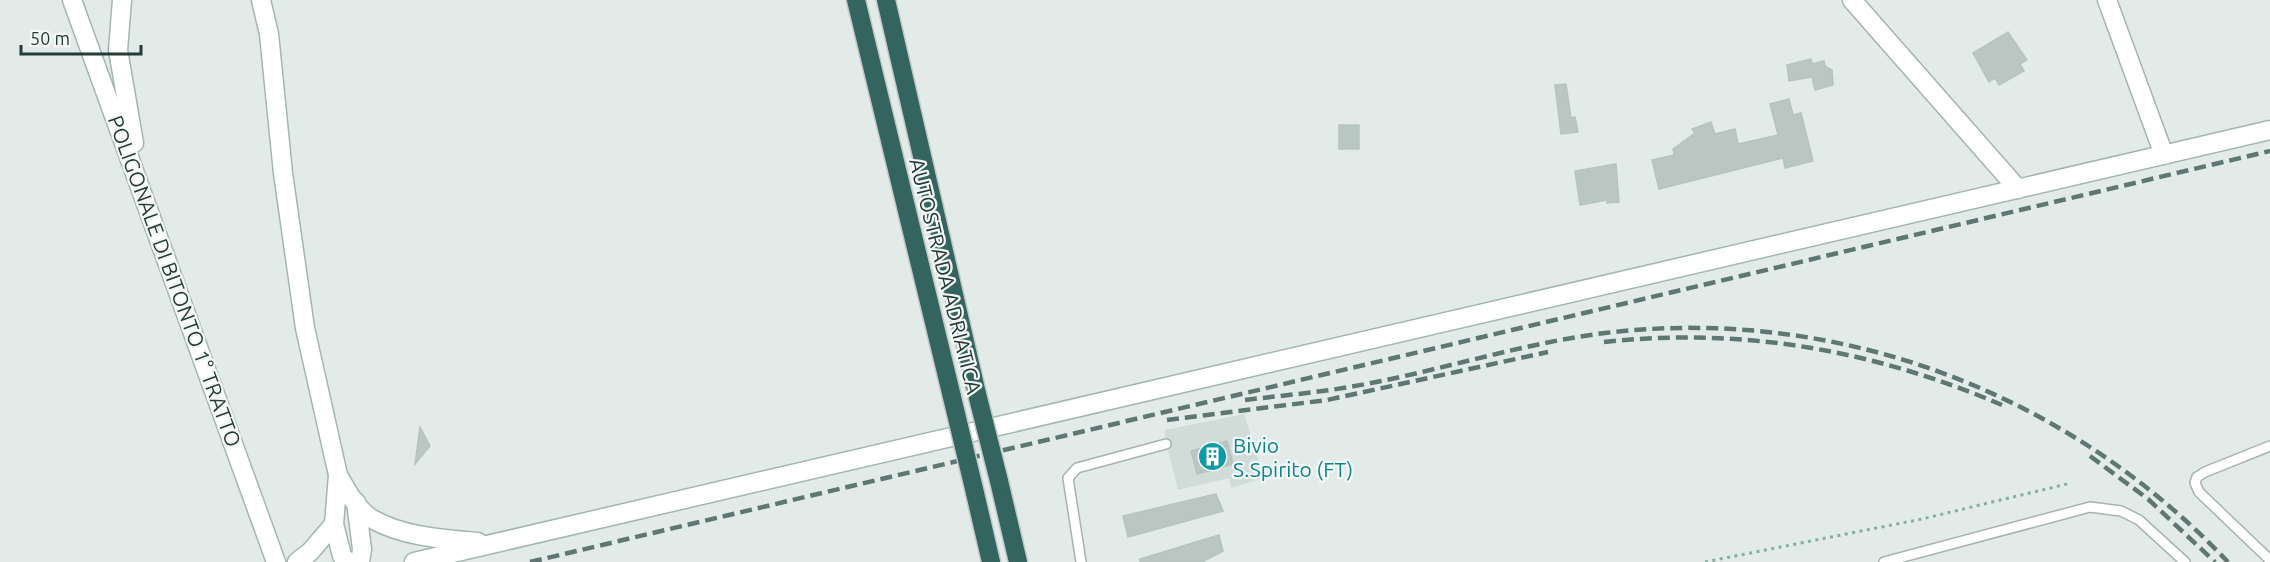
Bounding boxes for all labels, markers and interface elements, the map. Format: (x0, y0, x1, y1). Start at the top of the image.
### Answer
scale bar (21, 18, 141, 56)
text: 50 m (30, 28, 70, 48)
street label: POLIGONALE DI BITONTO 1° TRATTO (104, 112, 246, 450)
street label: AUTOSTRADA ADRIATICA (905, 156, 987, 397)
place label: Bivio S.Spirito (FT) (1233, 433, 1353, 481)
building icon: Bivio S.Spirito (FT) (1196, 441, 1228, 473)

